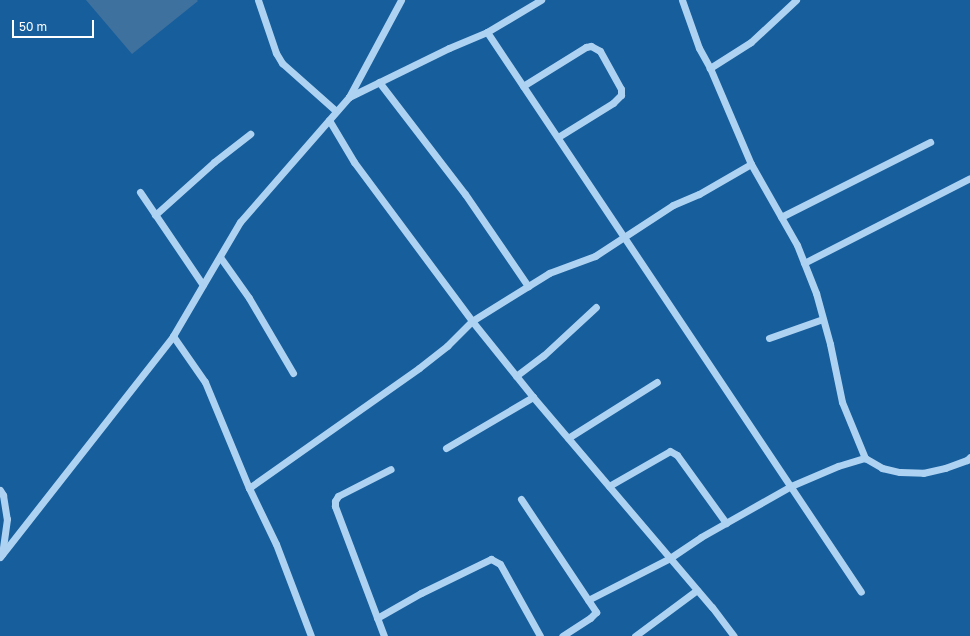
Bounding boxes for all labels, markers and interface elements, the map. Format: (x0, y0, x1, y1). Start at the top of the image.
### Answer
scale bar (14, 12, 96, 38)
text: 50 m (19, 19, 47, 34)

